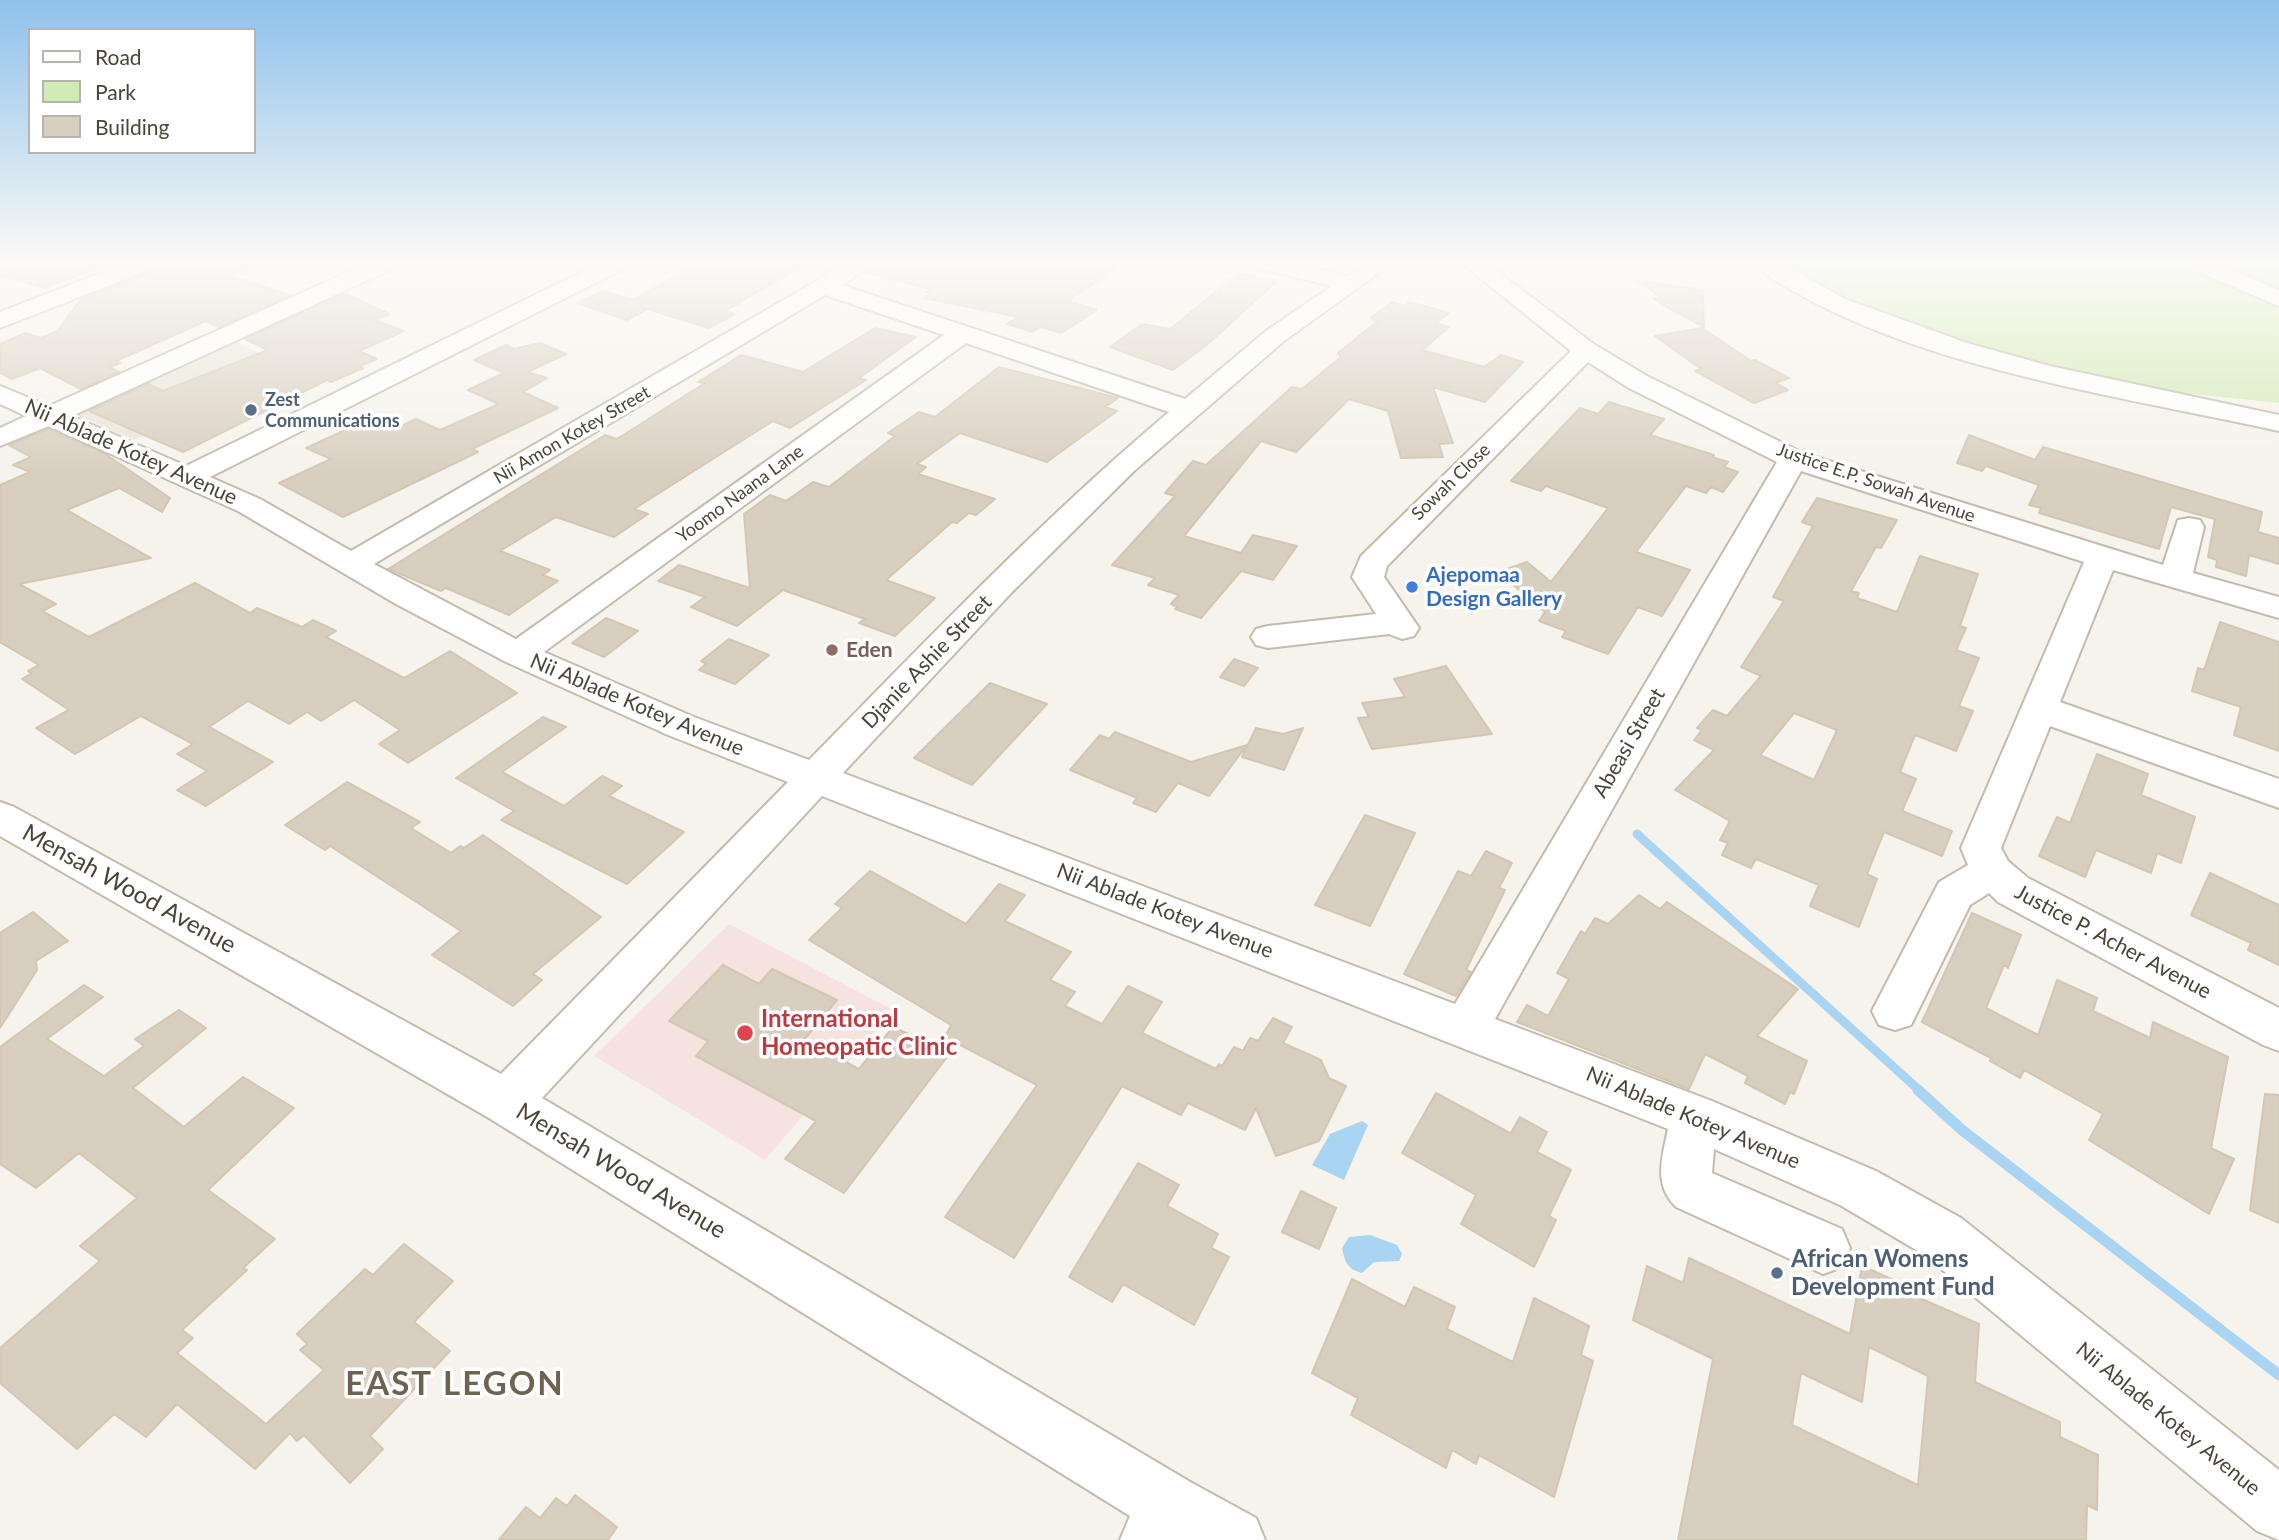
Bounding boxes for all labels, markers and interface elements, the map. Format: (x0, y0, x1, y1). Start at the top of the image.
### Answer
legend (28, 28, 256, 154)
text: Road (95, 44, 142, 69)
text: Park (95, 79, 136, 104)
text: Building (95, 114, 170, 139)
street label: Nii Amon Kotey Street (490, 381, 654, 489)
place label: Zest Communications (265, 389, 400, 432)
street label: Nii Ablade Kotey Avenue (21, 394, 241, 510)
marker: Zest Communications (243, 402, 259, 418)
street label: Sowah Close (1407, 439, 1495, 525)
street label: Justice E.P. Sowah Avenue (1774, 439, 1978, 527)
street label: Yoomo Naana Lane (672, 441, 808, 547)
place label: Ajepomaa Design Gallery (1426, 562, 1562, 612)
marker: Ajepomaa Design Gallery (1404, 579, 1420, 595)
street label: Djanie Ashie Street (857, 590, 997, 734)
place label: Eden (846, 637, 893, 663)
marker: Eden (824, 642, 840, 658)
street label: Nii Ablade Kotey Avenue (526, 649, 748, 761)
street label: Abeasi Street (1588, 684, 1670, 802)
street label: Mensah Wood Avenue (17, 818, 241, 960)
street label: Nii Ablade Kotey Avenue (1053, 858, 1277, 964)
street label: Justice P. Acher Avenue (2011, 880, 2215, 1004)
place label: International Homeopatic Clinic (761, 1005, 957, 1061)
marker: International Homeopatic Clinic (735, 1023, 755, 1043)
street label: Nii Ablade Kotey Avenue (1582, 1062, 1804, 1174)
street label: Mensah Wood Avenue (511, 1097, 731, 1245)
place label: African Womens Development Fund (1791, 1245, 1995, 1301)
marker: African Womens Development Fund (1769, 1265, 1785, 1281)
street label: Nii Ablade Kotey Avenue (2071, 1337, 2265, 1501)
district label: EAST LEGON (347, 1364, 563, 1404)

